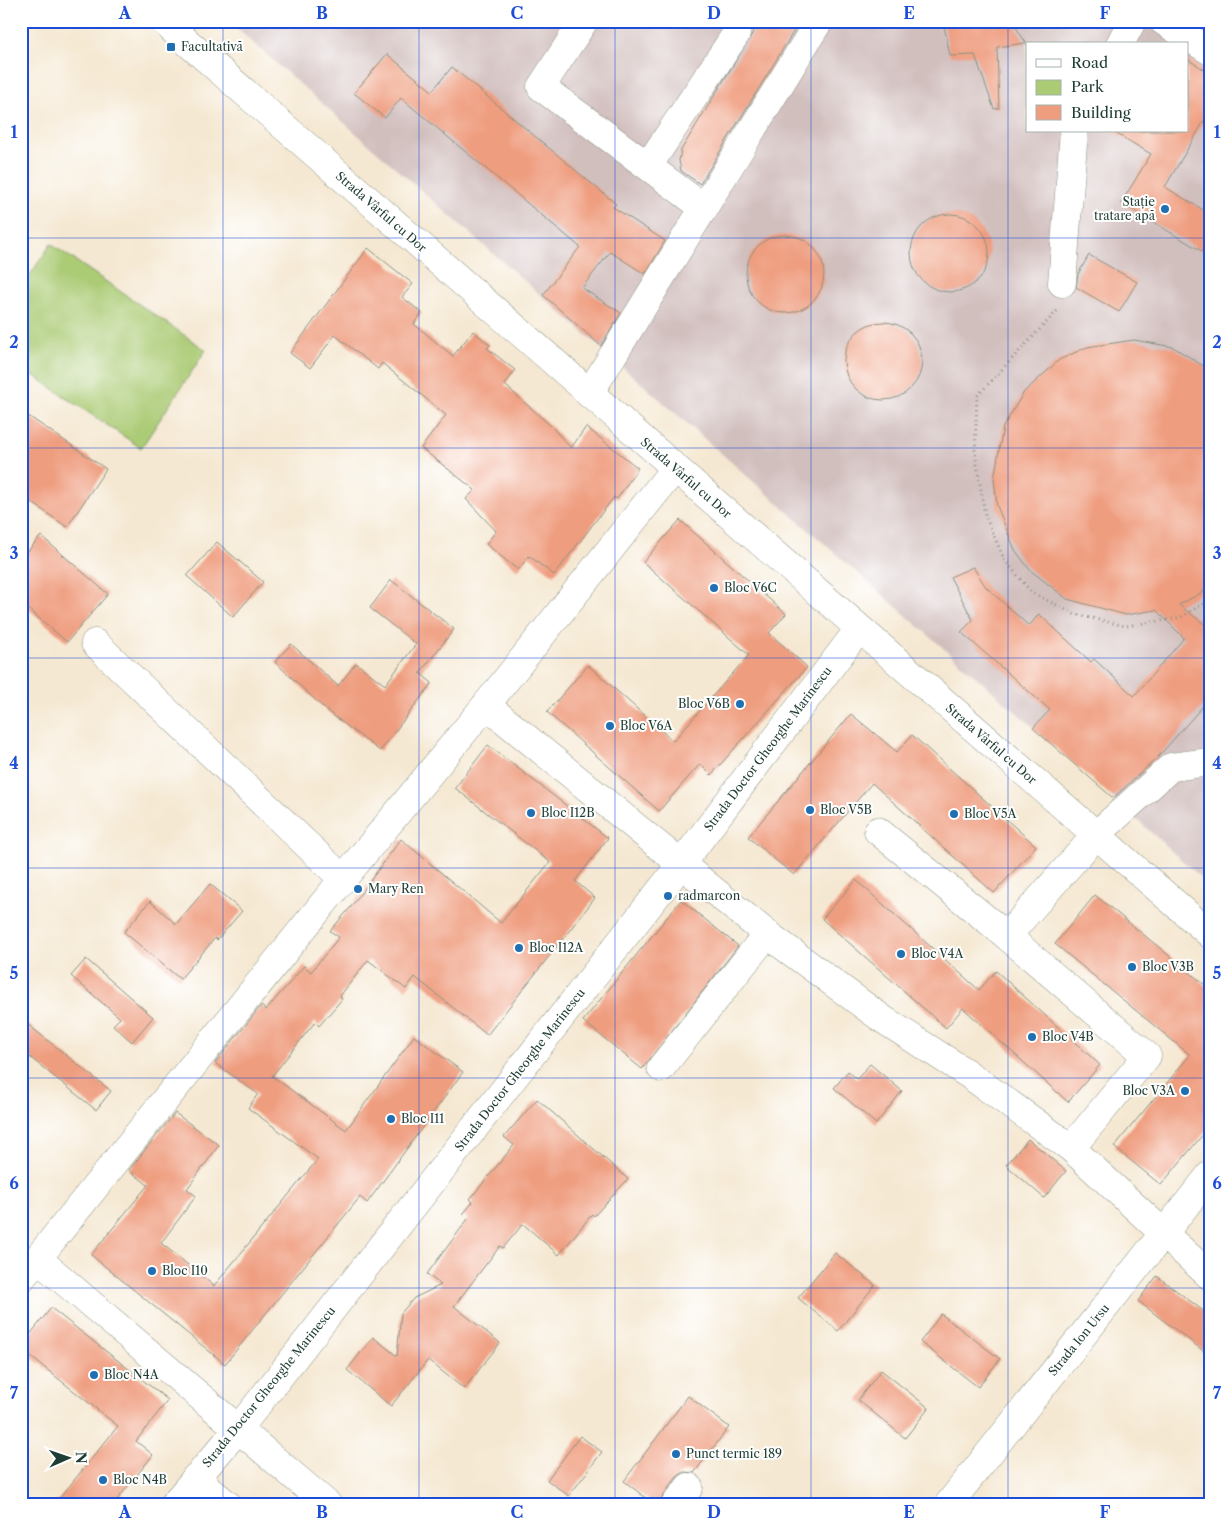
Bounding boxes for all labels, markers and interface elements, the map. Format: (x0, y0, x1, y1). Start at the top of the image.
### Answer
text: A (118, 3, 132, 23)
text: B (316, 3, 328, 23)
text: C (511, 3, 523, 23)
text: D (707, 3, 721, 23)
text: E (903, 3, 915, 23)
text: F (1100, 3, 1111, 23)
place label: Facultativă (181, 39, 243, 54)
marker: Facultativă (165, 41, 177, 53)
legend (1026, 42, 1188, 132)
text: Road (1071, 53, 1108, 72)
text: Park (1071, 77, 1105, 96)
text: Building (1071, 103, 1131, 122)
text: 1 (10, 122, 18, 142)
text: 1 (1213, 122, 1221, 142)
street label: Strada Vârful cu Dor (333, 168, 430, 255)
place label: Stație tratare apă (1094, 194, 1156, 223)
marker: Stație tratare apă (1159, 203, 1171, 215)
text: 2 (9, 332, 19, 352)
text: 2 (1212, 332, 1222, 352)
street label: Strada Vârful cu Dor (638, 434, 735, 521)
text: 3 (9, 543, 19, 563)
text: 3 (1212, 543, 1222, 563)
place label: Bloc V6C (724, 580, 777, 595)
marker: Bloc V6C (708, 582, 720, 594)
street label: Strada Doctor Gheorghe Marinescu (701, 663, 835, 834)
place label: Bloc V6B (678, 696, 730, 711)
marker: Bloc V6B (734, 698, 746, 710)
street label: Strada Vârful cu Dor (943, 700, 1040, 787)
place label: Bloc V6A (620, 718, 674, 733)
marker: Bloc V6A (604, 720, 616, 732)
text: 4 (9, 753, 19, 773)
text: 4 (1212, 753, 1222, 773)
place label: Bloc V5B (820, 802, 872, 817)
marker: Bloc V5B (804, 804, 816, 816)
place label: Bloc I12B (541, 805, 595, 820)
place label: Bloc V5A (964, 806, 1017, 821)
marker: Bloc I12B (525, 807, 537, 819)
marker: Bloc V5A (948, 808, 960, 820)
place label: Mary Ren (368, 881, 424, 896)
marker: Mary Ren (352, 883, 364, 895)
place label: radmarcon (678, 888, 741, 903)
marker: radmarcon (662, 890, 674, 902)
place label: Bloc I12A (529, 940, 584, 955)
marker: Bloc I12A (513, 942, 525, 954)
place label: Bloc V4A (911, 946, 964, 961)
marker: Bloc V4A (895, 948, 907, 960)
place label: Bloc V3B (1142, 959, 1194, 974)
marker: Bloc V3B (1126, 961, 1138, 973)
text: 5 (10, 963, 19, 983)
text: 5 (1213, 963, 1222, 983)
street label: Strada Doctor Gheorghe Marinescu (451, 985, 588, 1154)
place label: Bloc V4B (1042, 1029, 1094, 1044)
marker: Bloc V4B (1026, 1031, 1038, 1043)
place label: Bloc V3A (1123, 1083, 1176, 1098)
marker: Bloc V3A (1179, 1085, 1191, 1097)
place label: Bloc I11 (401, 1111, 444, 1126)
marker: Bloc I11 (385, 1113, 397, 1125)
text: 6 (9, 1173, 19, 1193)
text: 6 (1212, 1173, 1222, 1193)
place label: Bloc I10 (162, 1263, 208, 1278)
marker: Bloc I10 (146, 1265, 158, 1277)
street label: Strada Ion Ursu (1045, 1300, 1113, 1379)
street label: Strada Doctor Gheorghe Marinescu (199, 1303, 339, 1470)
place label: Bloc N4A (104, 1367, 160, 1382)
marker: Bloc N4A (88, 1369, 100, 1381)
text: 7 (10, 1383, 19, 1403)
text: 7 (1213, 1383, 1222, 1403)
north arrow (42, 1434, 92, 1484)
place label: Punct termic 189 (686, 1446, 782, 1461)
marker: Punct termic 189 (670, 1448, 682, 1460)
text: N (72, 1451, 90, 1464)
place label: Bloc N4B (113, 1472, 167, 1487)
marker: Bloc N4B (97, 1474, 109, 1486)
text: A (118, 1502, 132, 1522)
text: B (316, 1502, 328, 1522)
text: C (511, 1502, 523, 1522)
text: D (707, 1502, 721, 1522)
text: E (903, 1502, 915, 1522)
text: F (1100, 1502, 1111, 1522)

